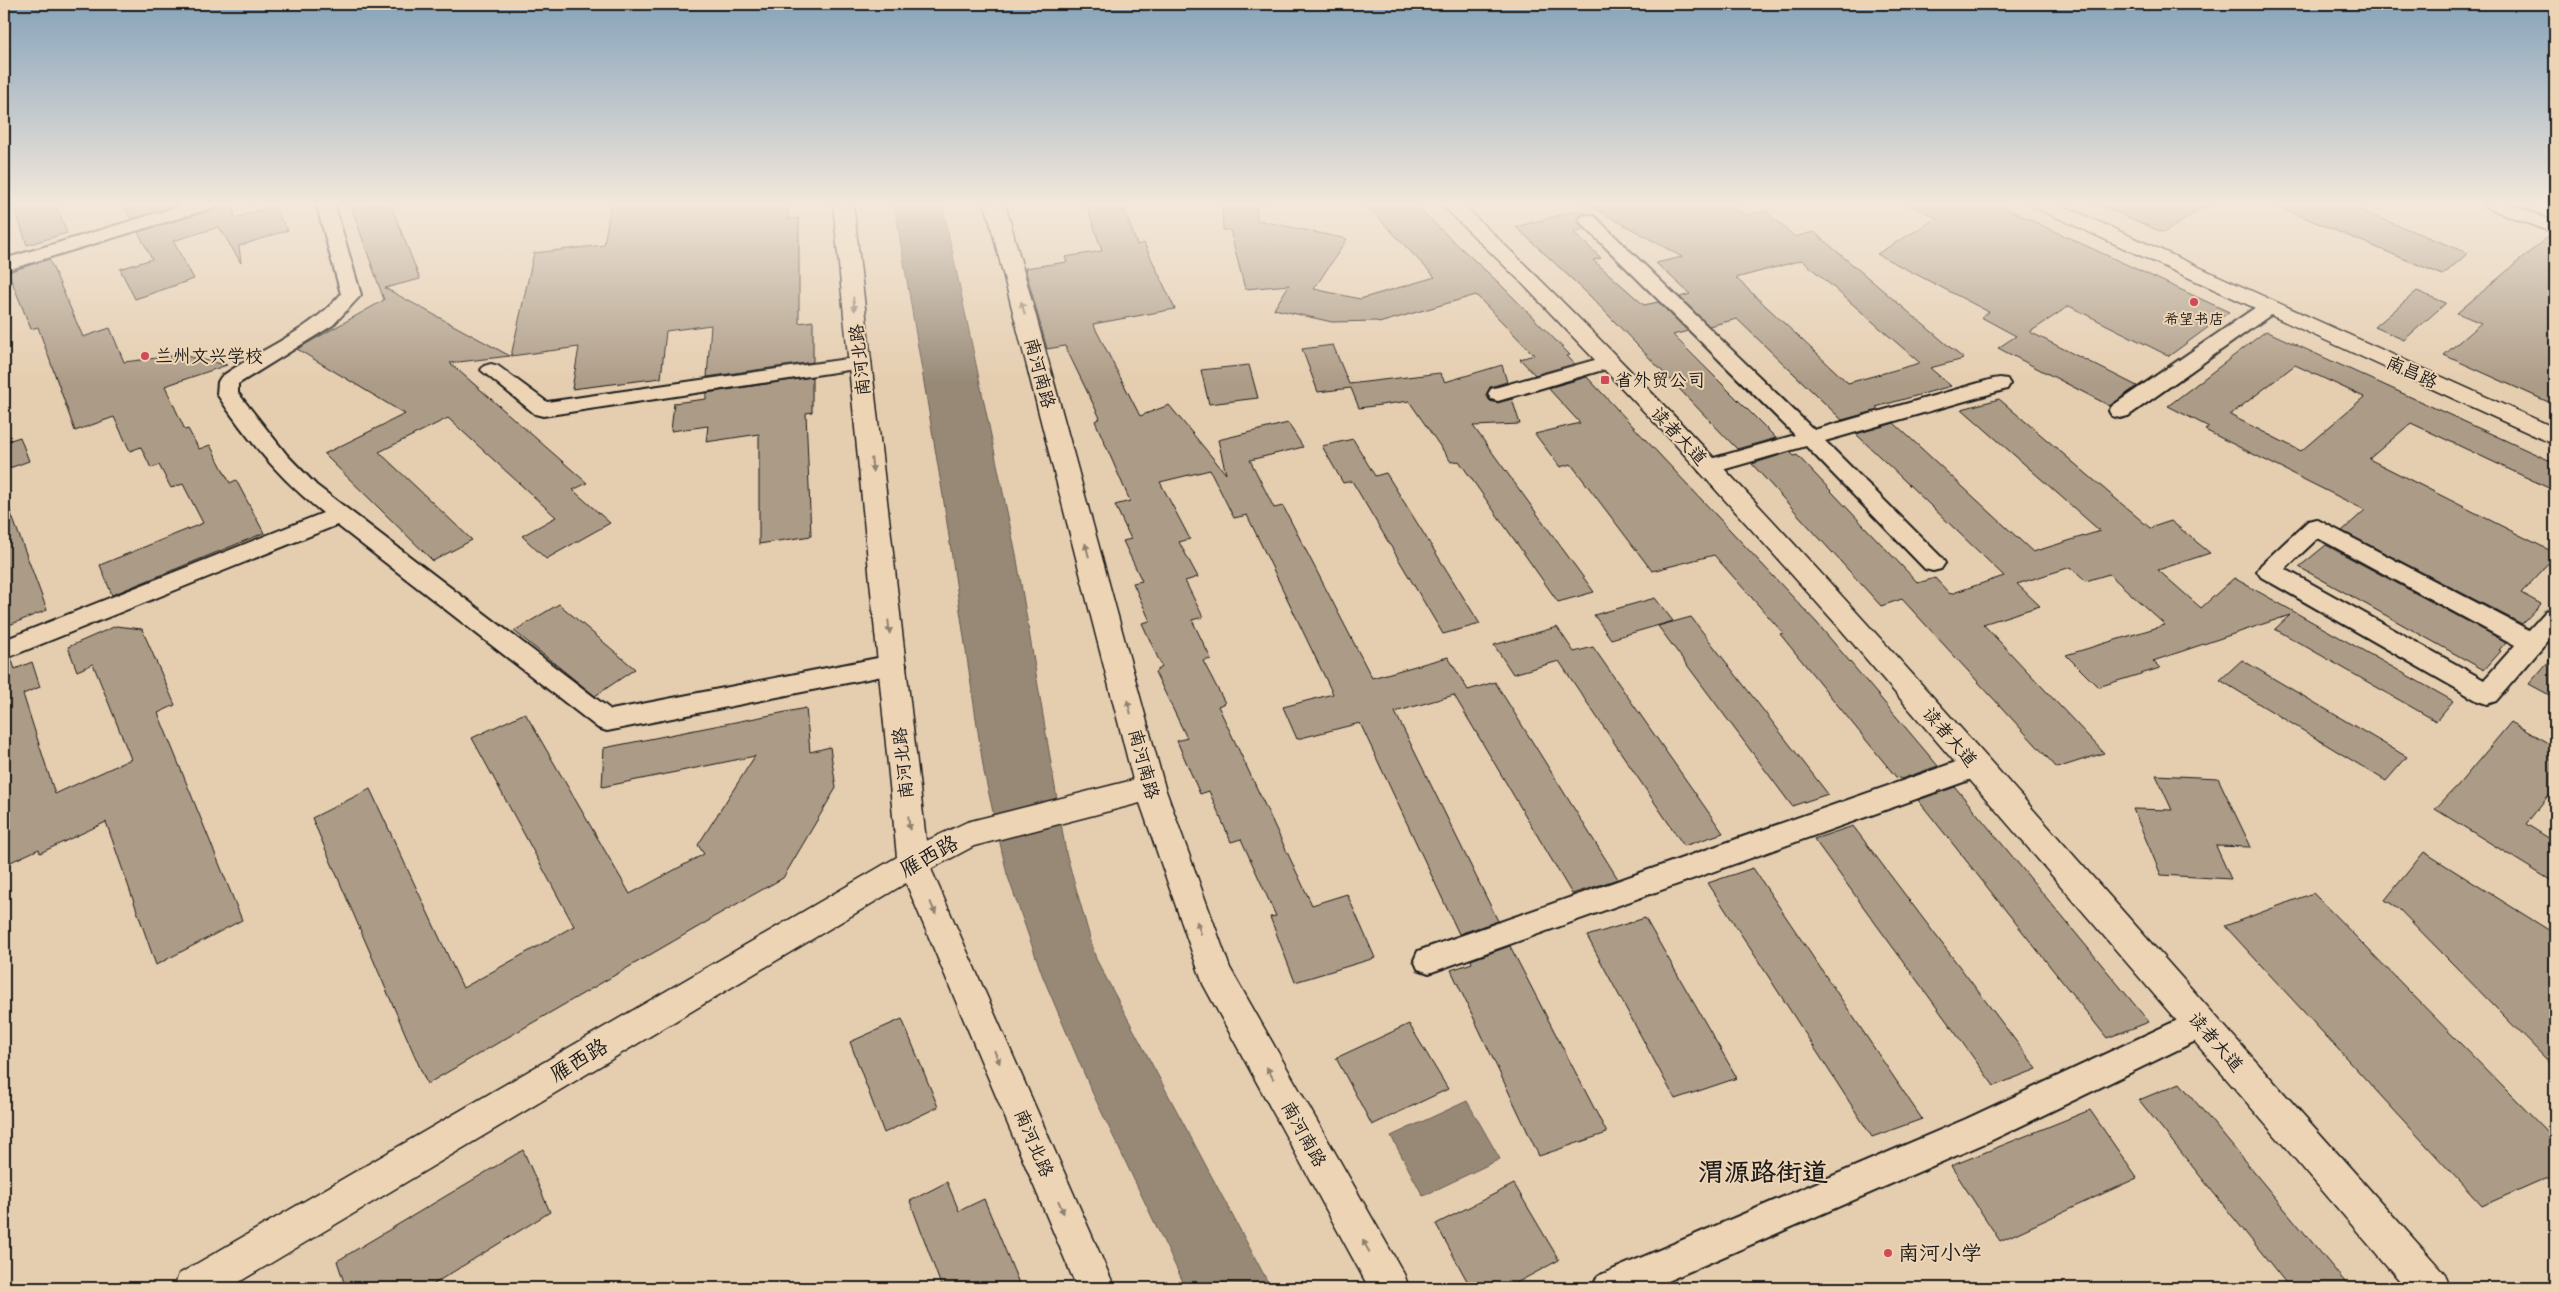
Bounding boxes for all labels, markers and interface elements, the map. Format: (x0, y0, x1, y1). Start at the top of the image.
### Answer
one-way arrow (850, 296, 858, 312)
marker: 希望书店 (2188, 296, 2200, 308)
one-way arrow (1018, 301, 1026, 316)
place label: 希望书店 (2164, 310, 2224, 328)
street label: 南河北路 (845, 323, 875, 397)
street label: 南河南路 (1020, 335, 1060, 411)
place label: 兰州文兴学校 (155, 345, 263, 367)
marker: 兰州文兴学校 (139, 350, 151, 362)
street label: 南昌路 (2383, 351, 2441, 393)
place label: 省外贸公司 (1615, 369, 1705, 391)
marker: 省外贸公司 (1599, 374, 1611, 386)
street label: 读者大道 (1646, 402, 1712, 470)
one-way arrow (868, 457, 876, 473)
one-way arrow (1083, 543, 1091, 558)
one-way arrow (885, 619, 893, 635)
one-way arrow (1125, 700, 1133, 715)
street label: 读者大道 (1918, 703, 1982, 771)
street label: 南河北路 (888, 726, 918, 800)
street label: 南河南路 (1124, 726, 1164, 802)
one-way arrow (905, 815, 913, 831)
street label: 雁西路 (895, 829, 962, 882)
one-way arrow (929, 901, 937, 915)
one-way arrow (1195, 920, 1202, 935)
street label: 读者大道 (2184, 1008, 2248, 1076)
street label: 雁西路 (545, 1033, 612, 1087)
one-way arrow (993, 1050, 1001, 1064)
one-way arrow (1266, 1066, 1275, 1080)
street label: 南河南路 (1277, 1097, 1331, 1171)
street label: 南河北路 (1010, 1106, 1058, 1180)
district label: 渭源路街道 (1698, 1156, 1828, 1188)
one-way arrow (1058, 1200, 1066, 1214)
one-way arrow (1362, 1238, 1370, 1253)
place label: 南河小学 (1898, 1240, 1982, 1265)
marker: 南河小学 (1882, 1247, 1894, 1259)

